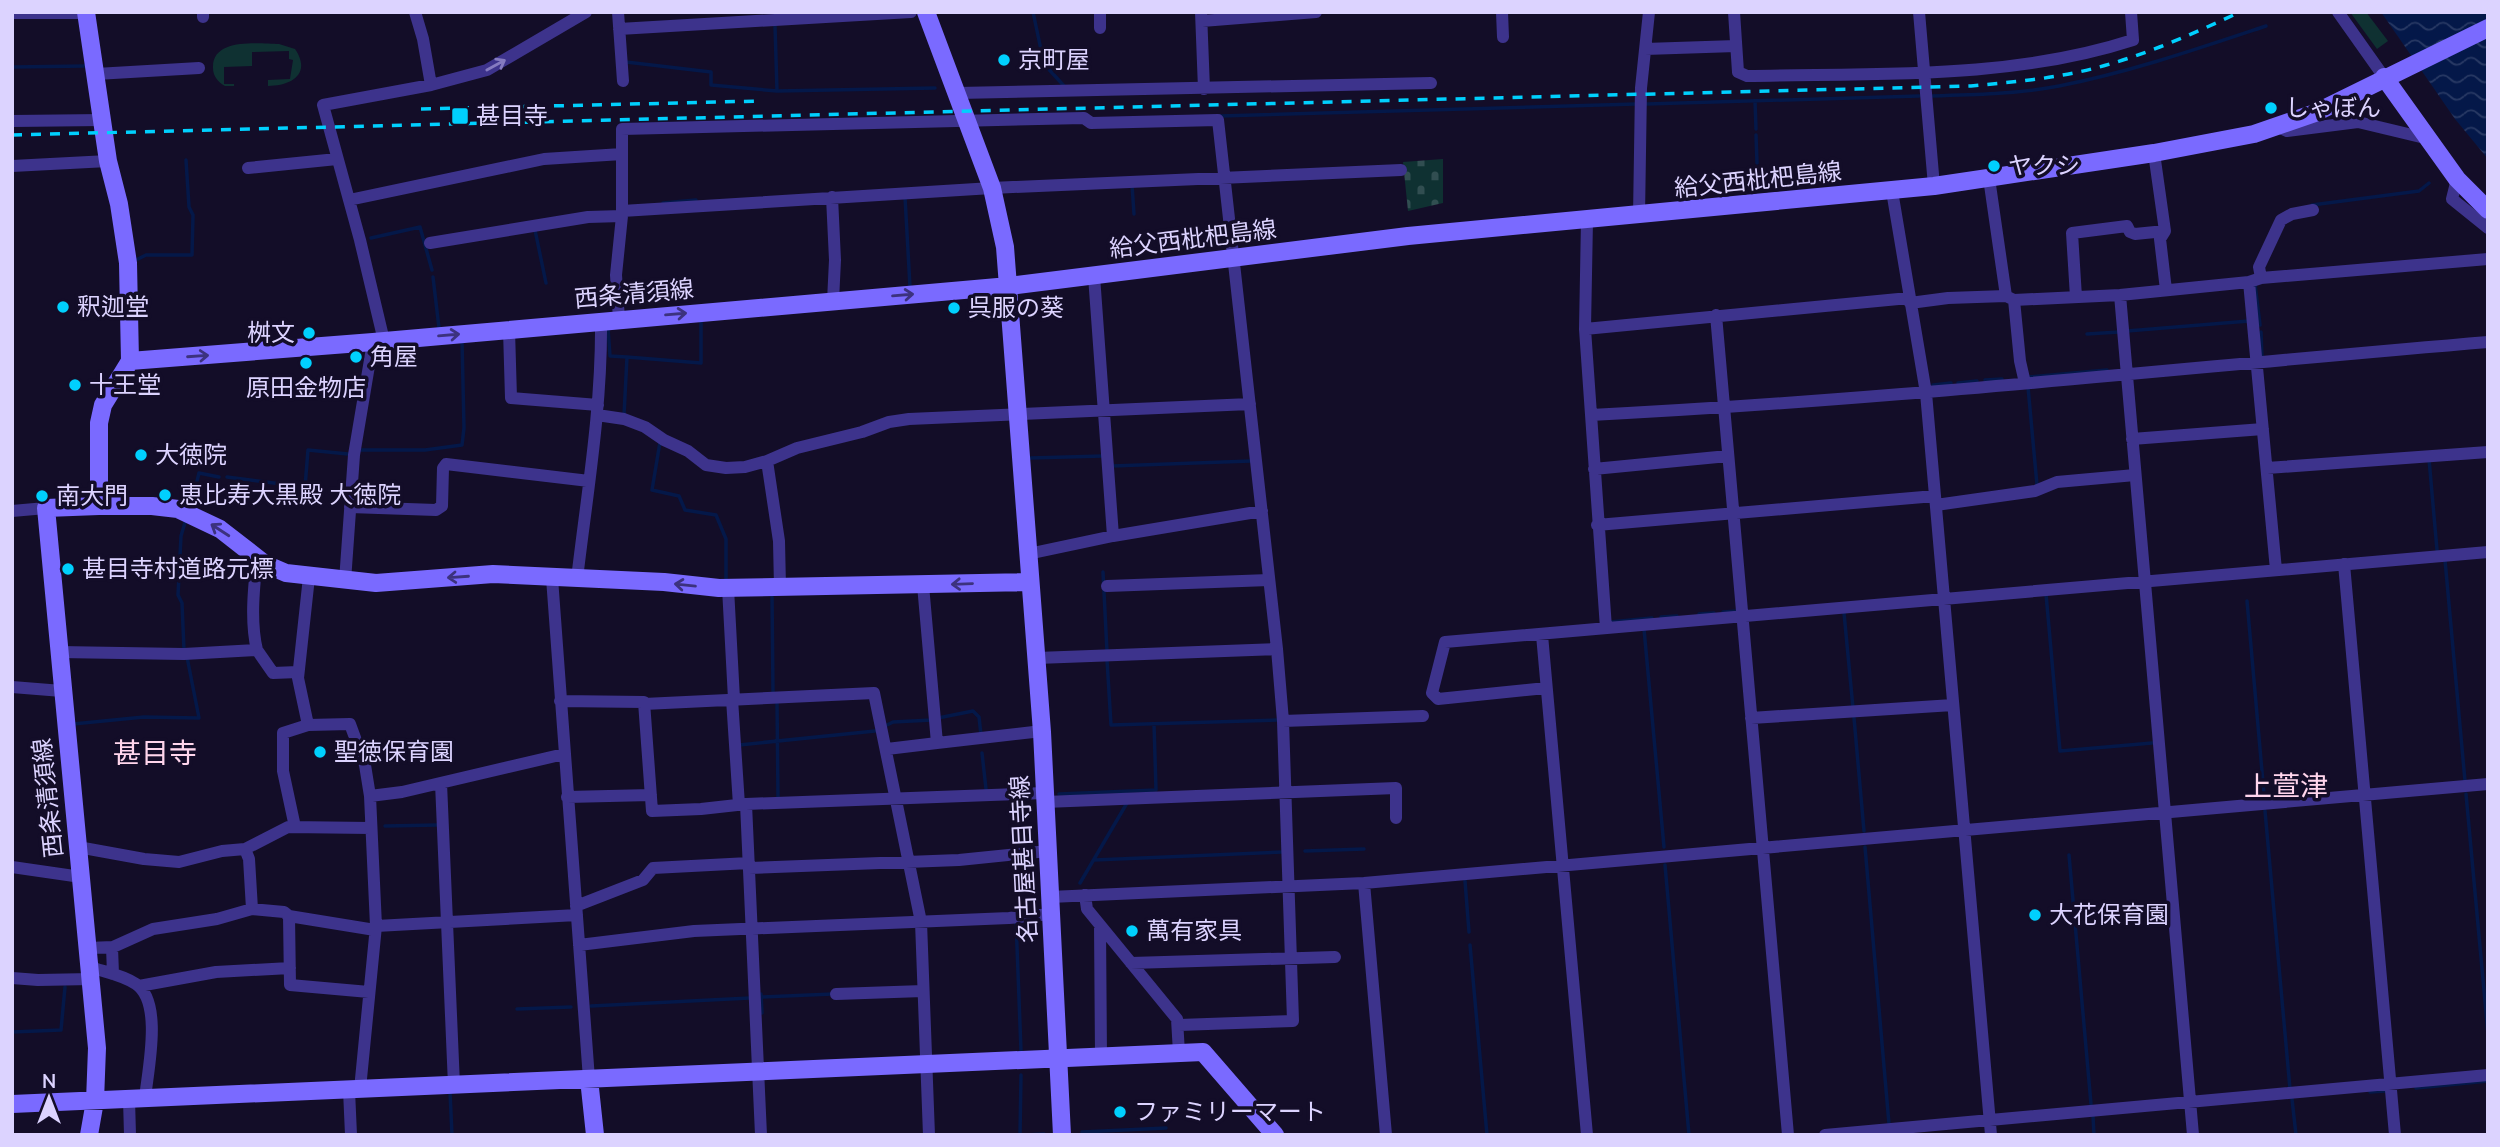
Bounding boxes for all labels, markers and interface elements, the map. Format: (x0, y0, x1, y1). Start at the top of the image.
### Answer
place label: 京町屋 (1018, 44, 1090, 76)
marker: 京町屋 (996, 52, 1012, 68)
one-way arrow (485, 58, 505, 72)
place label: しゃぼん (2285, 92, 2381, 124)
place label: 甚目寺 (476, 100, 548, 132)
marker: しゃぼん (2263, 100, 2279, 116)
marker: 甚目寺 (450, 106, 470, 126)
place label: ヤクシ (2008, 150, 2080, 182)
street label: 給父西枇杷島線 (1673, 155, 1843, 205)
marker: ヤクシ (1986, 158, 2002, 174)
street label: 給父西枇杷島線 (1108, 213, 1278, 265)
street label: 西条清須線 (573, 273, 695, 315)
one-way arrow (891, 288, 913, 301)
place label: 釈迦堂 (77, 291, 149, 323)
place label: 呉服の葵 (968, 292, 1064, 324)
marker: 釈迦堂 (55, 299, 71, 315)
marker: 呉服の葵 (946, 300, 962, 316)
one-way arrow (664, 308, 687, 321)
place label: 桝文 (247, 317, 295, 349)
marker: 桝文 (301, 325, 317, 341)
one-way arrow (438, 328, 460, 341)
place label: 角屋 (370, 341, 418, 373)
one-way arrow (186, 349, 209, 362)
marker: 角屋 (348, 349, 364, 365)
marker: 原田金物店 (298, 355, 314, 371)
place label: 十王堂 (89, 369, 161, 401)
place label: 原田金物店 (246, 372, 366, 404)
marker: 十王堂 (67, 377, 83, 393)
place label: 大徳院 (155, 439, 227, 471)
marker: 大徳院 (133, 447, 149, 463)
place label: 恵比寿大黒殿 大徳院 (179, 479, 401, 511)
place label: 南大門 (56, 480, 128, 512)
marker: 恵比寿大黒殿 大徳院 (157, 487, 173, 503)
marker: 南大門 (34, 488, 50, 504)
one-way arrow (211, 523, 231, 537)
place label: 甚目寺村道路元標 (82, 553, 274, 585)
marker: 甚目寺村道路元標 (60, 561, 76, 577)
one-way arrow (447, 571, 470, 584)
one-way arrow (950, 577, 973, 590)
one-way arrow (674, 578, 697, 591)
district label: 甚目寺 (113, 735, 197, 773)
place label: 聖徳保育園 (334, 736, 454, 768)
street label: 西条清須線 (26, 737, 70, 859)
marker: 聖徳保育園 (312, 744, 328, 760)
district label: 上萱津 (2244, 768, 2328, 806)
street label: 名古屋甚目寺線 (1004, 774, 1044, 944)
place label: 大花保育園 (2049, 899, 2169, 931)
marker: 大花保育園 (2027, 907, 2043, 923)
place label: 萬有家具 (1146, 915, 1242, 947)
marker: 萬有家具 (1124, 923, 1140, 939)
north arrow (14, 1063, 84, 1133)
text: N (42, 1069, 56, 1095)
place label: ファミリーマート (1134, 1096, 1326, 1128)
marker: ファミリーマート (1112, 1104, 1128, 1120)

